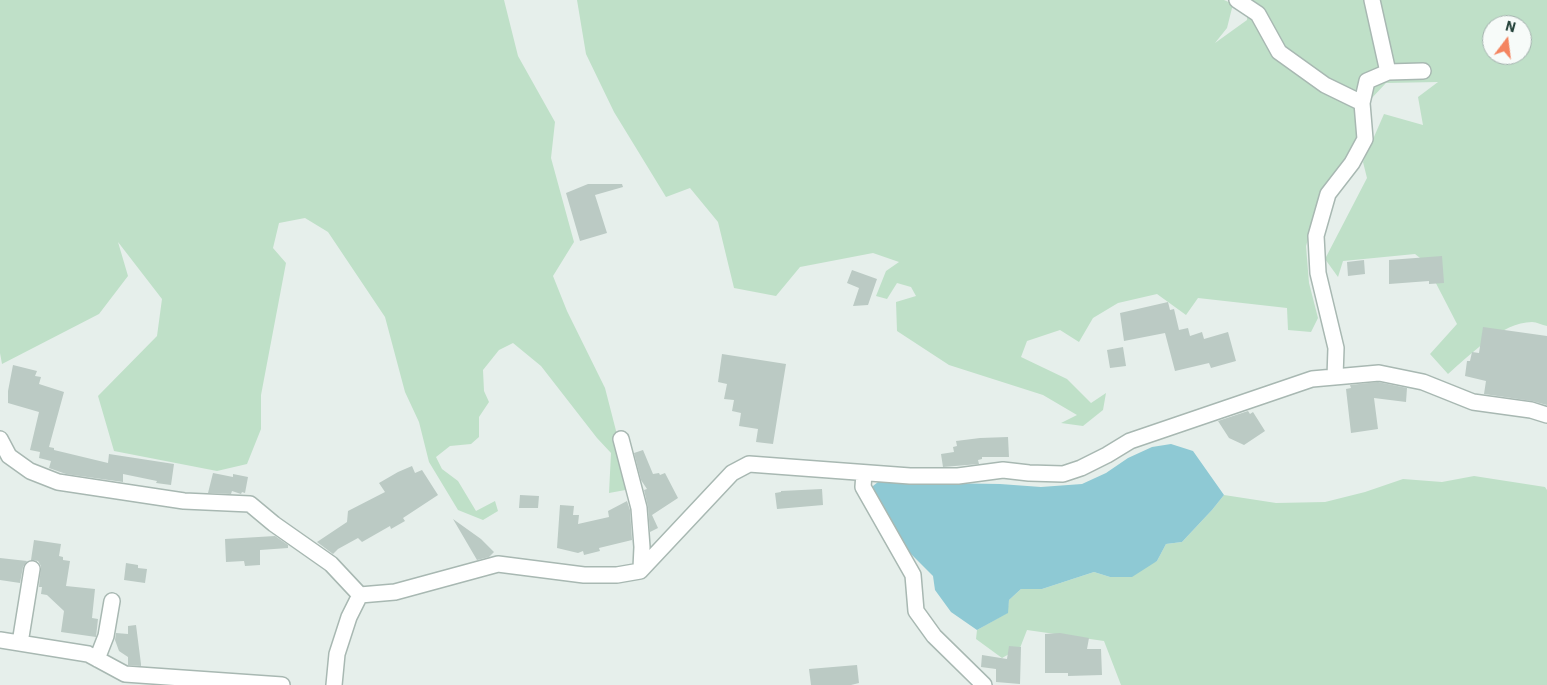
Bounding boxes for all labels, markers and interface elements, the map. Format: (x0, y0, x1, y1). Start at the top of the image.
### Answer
north arrow (1482, 15, 1532, 65)
text: N (1503, 16, 1518, 36)

